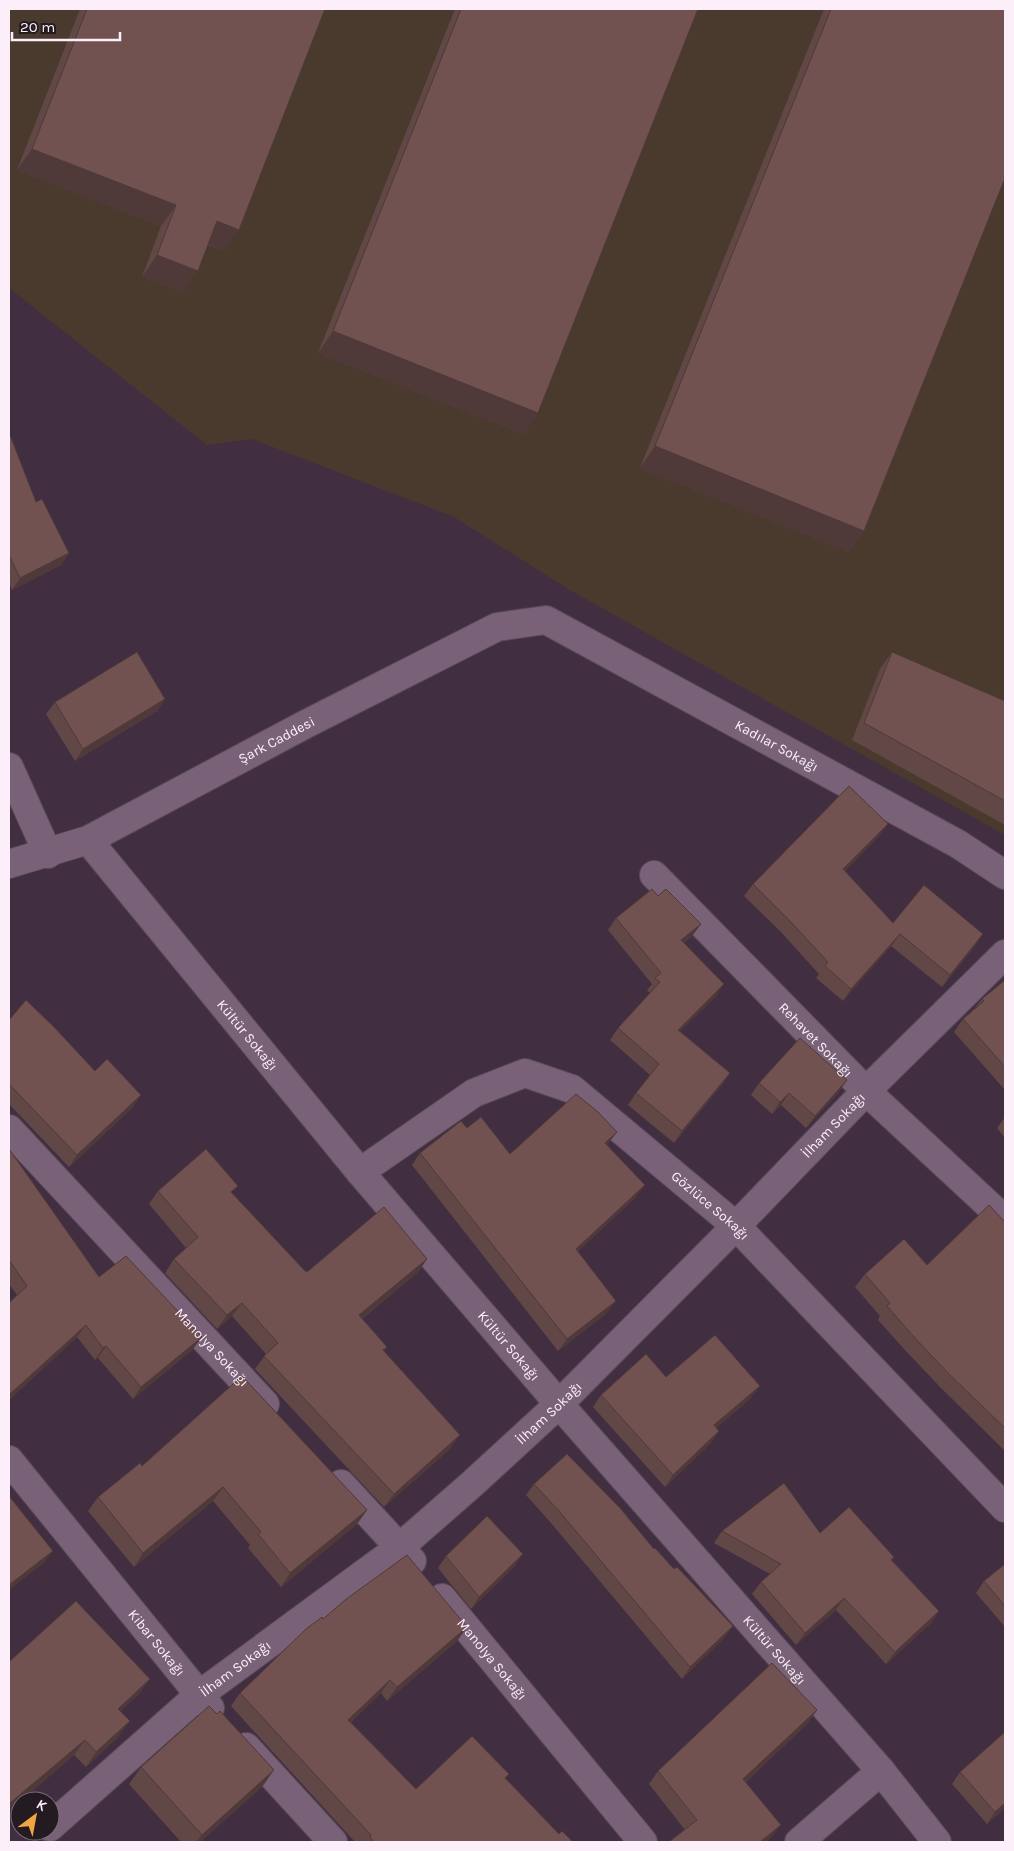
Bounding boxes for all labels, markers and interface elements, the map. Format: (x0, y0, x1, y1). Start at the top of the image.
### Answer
scale bar (12, 10, 120, 42)
text: 20 m (20, 18, 55, 36)
street label: Şark Caddesi (235, 713, 317, 767)
street label: Kadılar Sokağı (732, 716, 822, 775)
street label: Kültür Sokağı (214, 996, 282, 1074)
street label: Rehavet Sokağı (775, 999, 856, 1081)
street label: İlham Sokağı (798, 1089, 869, 1161)
street label: Gözlüce Sokağı (668, 1167, 753, 1243)
street label: Manolya Sokağı (171, 1304, 253, 1390)
street label: Kültür Sokağı (474, 1307, 544, 1384)
street label: İlham Sokağı (512, 1378, 585, 1448)
street label: Kibar Sokağı (125, 1606, 189, 1679)
street label: Kültür Sokağı (740, 1612, 810, 1688)
street label: Manolya Sokağı (454, 1615, 531, 1703)
street label: İlham Sokağı (196, 1637, 274, 1700)
north arrow (10, 1791, 60, 1841)
text: K (33, 1796, 51, 1815)

